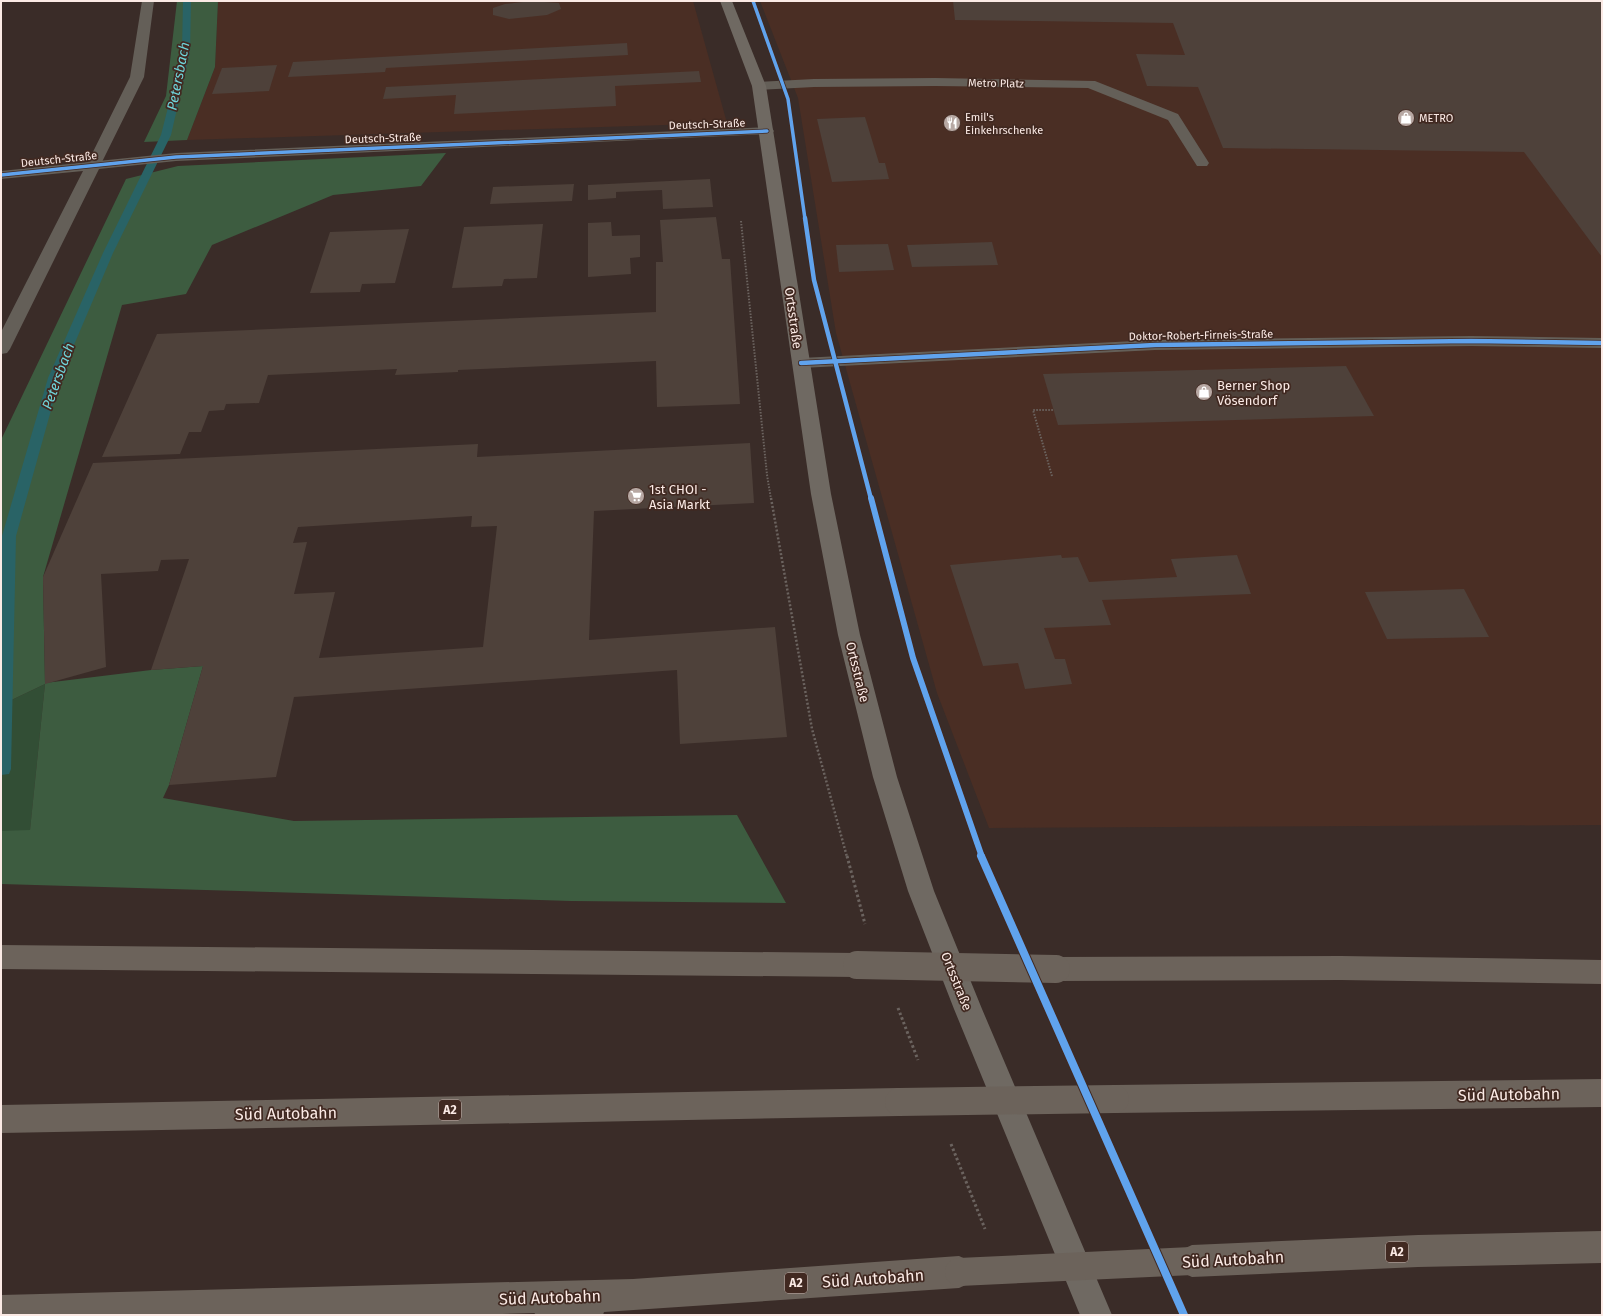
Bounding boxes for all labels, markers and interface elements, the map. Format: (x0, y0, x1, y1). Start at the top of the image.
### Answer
water label: Petersbach (164, 41, 193, 112)
street label: Metro Platz (968, 77, 1024, 90)
shop icon: METRO (1396, 108, 1416, 128)
place label: Emil's Einkehrschenke (965, 111, 1043, 137)
place label: METRO (1419, 112, 1453, 125)
restaurant icon: Emil's Einkehrschenke (942, 113, 962, 133)
street label: Deutsch-Straße (669, 117, 746, 132)
street label: Deutsch-Straße (345, 131, 422, 146)
street label: Deutsch-Straße (20, 149, 98, 170)
street label: Ortsstraße (782, 286, 805, 350)
street label: Doktor-Robert-Firneis-Straße (1129, 328, 1273, 343)
water label: Petersbach (39, 341, 78, 412)
place label: Berner Shop Vösendorf (1217, 378, 1290, 408)
shop icon: Berner Shop Vösendorf (1194, 382, 1214, 402)
place label: 1st CHOI - Asia Markt (649, 482, 711, 512)
supermarket icon: 1st CHOI - Asia Markt (626, 486, 646, 506)
street label: Ortsstraße (843, 640, 872, 704)
street label: Ortsstraße (938, 950, 975, 1013)
street label: Süd Autobahn (1458, 1084, 1560, 1105)
road number: A2 (439, 1100, 461, 1120)
street label: Süd Autobahn (235, 1103, 337, 1124)
road number: A2 (1386, 1242, 1408, 1262)
street label: Süd Autobahn (1182, 1247, 1284, 1272)
street label: Süd Autobahn (821, 1265, 925, 1292)
road number: A2 (785, 1273, 807, 1293)
street label: Süd Autobahn (499, 1286, 601, 1309)

